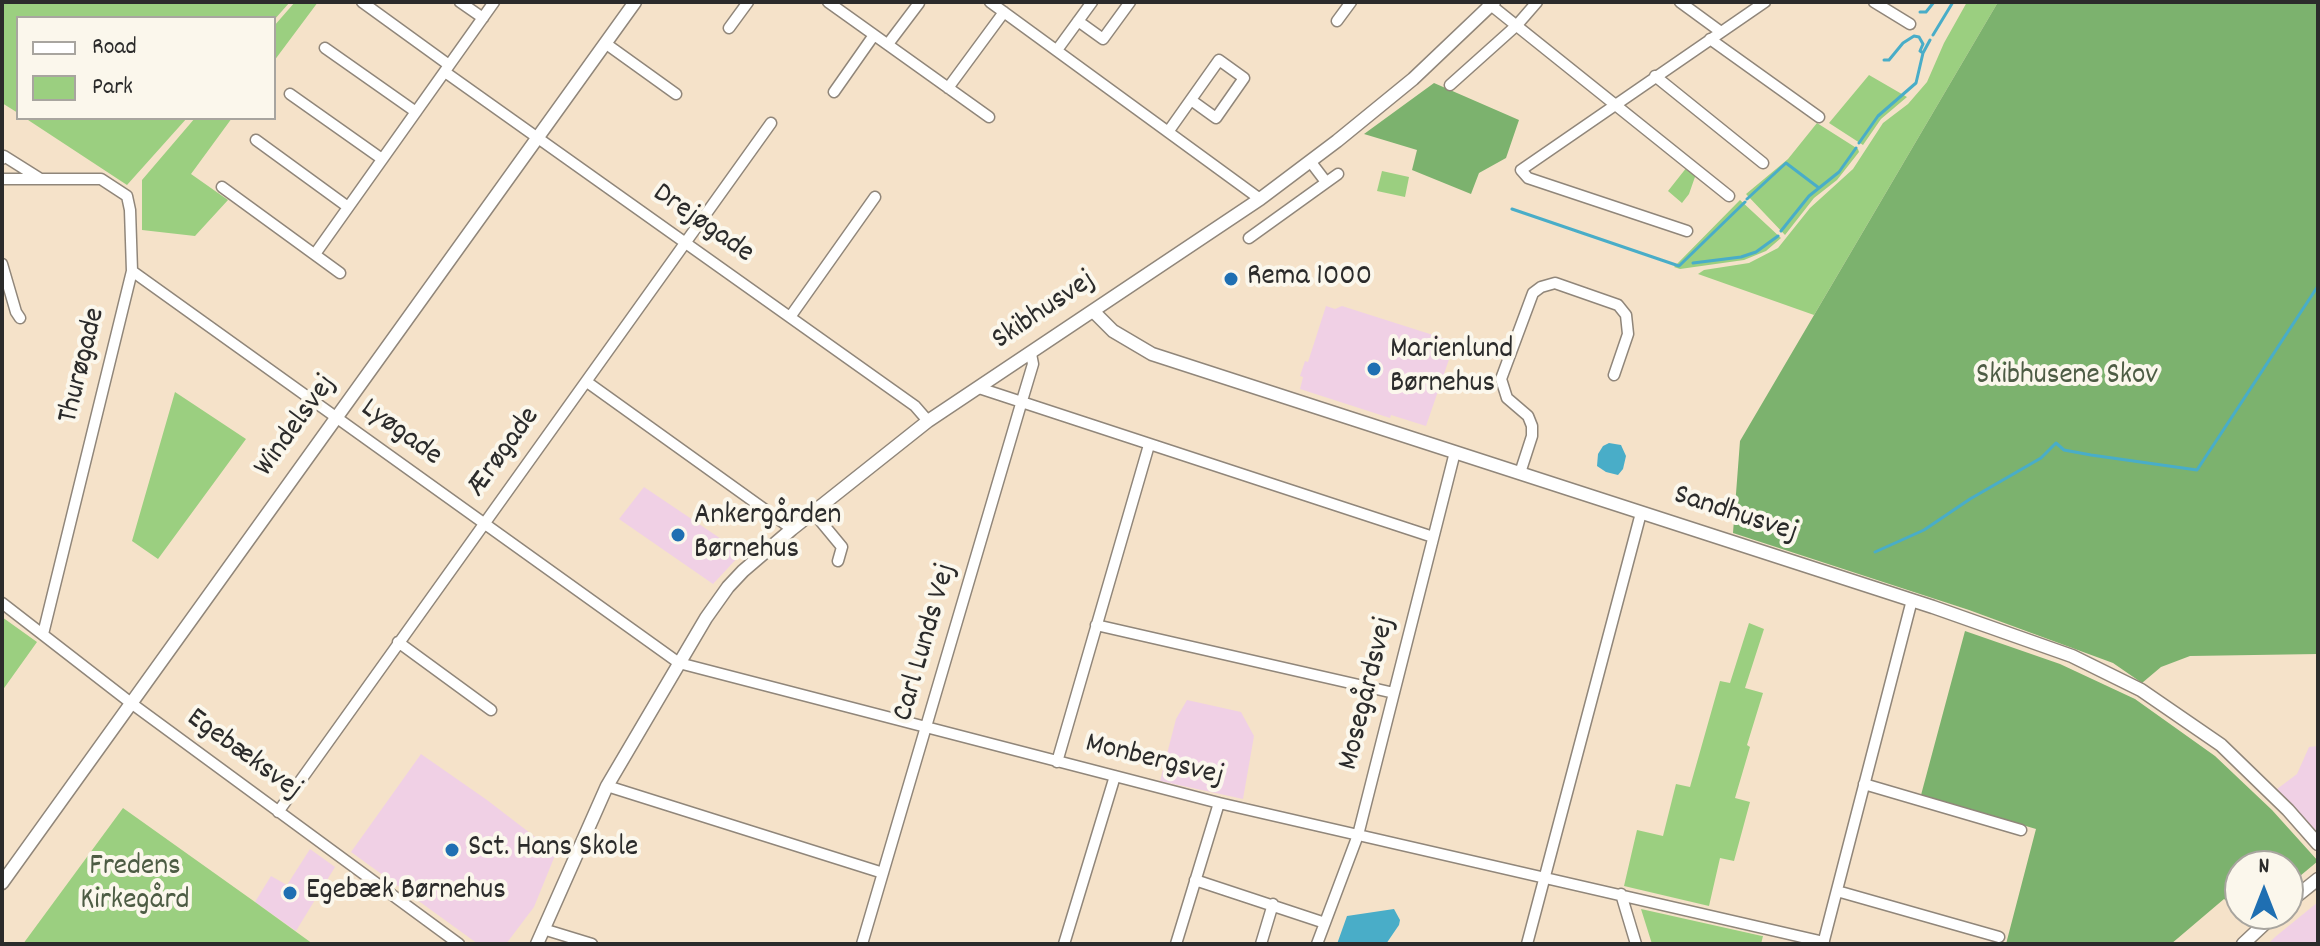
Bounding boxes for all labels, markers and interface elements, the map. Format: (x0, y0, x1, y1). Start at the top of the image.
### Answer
legend (16, 16, 276, 120)
text: Road (92, 31, 137, 65)
text: Park (92, 71, 133, 105)
street label: Drejøgade (644, 177, 760, 273)
place label: Rema 1000 (1247, 261, 1372, 297)
street label: Skibhusvej (986, 264, 1104, 360)
marker: Rema 1000 (1222, 270, 1240, 288)
street label: Thurøgade (52, 305, 116, 427)
place label: Marienlund Børnehus (1390, 334, 1513, 404)
marker: Marienlund Børnehus (1365, 360, 1383, 378)
park label: Skibhusene Skov (1976, 360, 2158, 396)
street label: Windelsvej (248, 369, 346, 485)
street label: Lyøgade (352, 392, 448, 476)
street label: Ærøgade (460, 401, 550, 505)
street label: Sandhusvej (1669, 479, 1801, 553)
place label: Ankergården Børnehus (694, 500, 841, 570)
marker: Ankergården Børnehus (669, 526, 687, 544)
street label: Carl Lunds Vej (887, 560, 967, 726)
street label: Mosegårdsvej (1333, 614, 1405, 774)
street label: Egebæksvej (178, 702, 308, 810)
street label: Monbergsvej (1081, 727, 1227, 797)
place label: Sct. Hans Skole (468, 832, 638, 868)
marker: Sct. Hans Skole (443, 841, 461, 859)
north arrow (2224, 850, 2304, 930)
park label: Fredens Kirkegård (80, 851, 190, 922)
text: N (2259, 852, 2269, 883)
place label: Egebæk Børnehus (306, 875, 506, 911)
marker: Egebæk Børnehus (281, 884, 299, 902)

